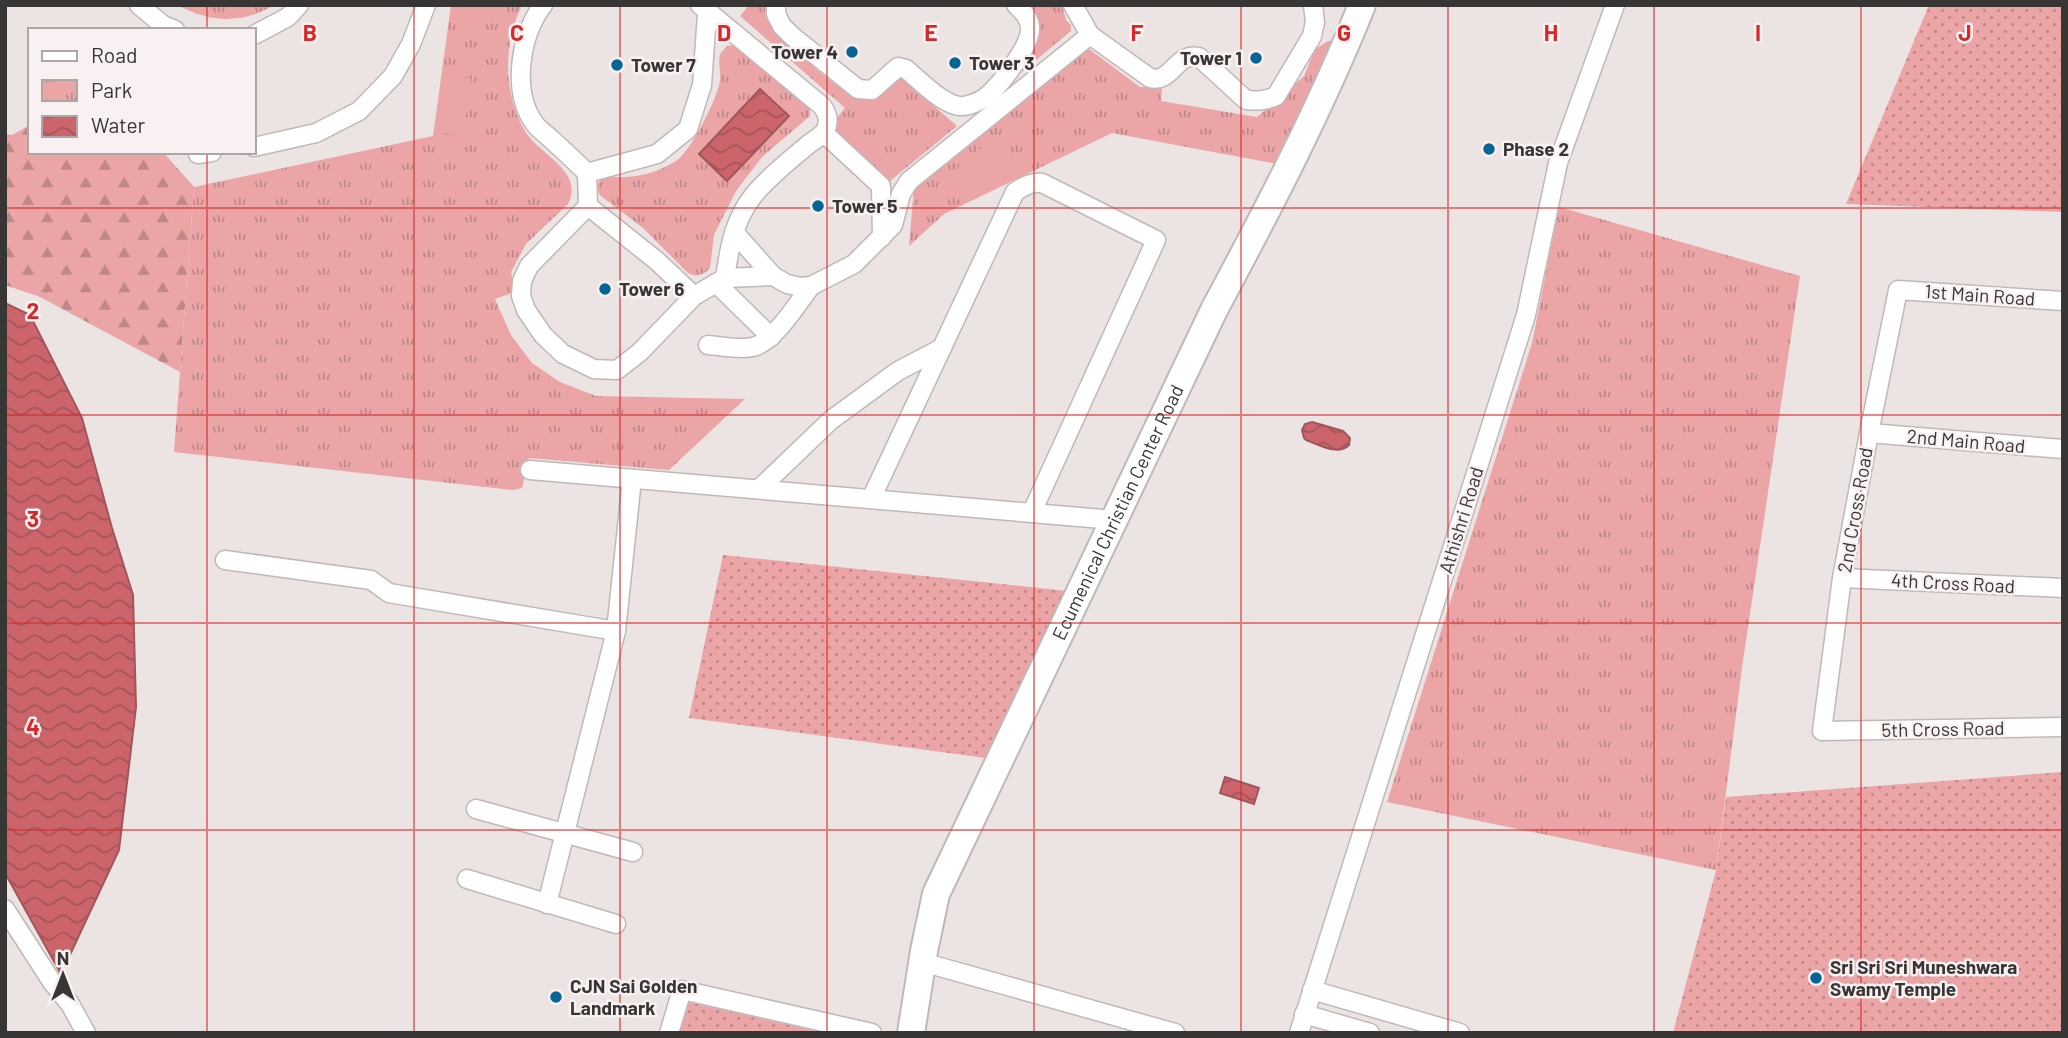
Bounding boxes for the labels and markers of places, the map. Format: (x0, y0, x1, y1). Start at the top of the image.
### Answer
place label: Tower 4 (771, 40, 838, 63)
marker: Tower 4 (844, 44, 860, 60)
place label: Tower 1 (1180, 46, 1242, 69)
marker: Tower 1 (1248, 50, 1264, 66)
place label: Tower 3 (969, 51, 1035, 74)
place label: Tower 7 (631, 53, 696, 76)
marker: Tower 3 (947, 55, 963, 71)
marker: Tower 7 (609, 57, 625, 73)
place label: Phase 2 (1503, 137, 1569, 160)
marker: Phase 2 (1481, 141, 1497, 157)
place label: Tower 5 (832, 194, 898, 217)
marker: Tower 5 (810, 198, 826, 214)
place label: Tower 6 (619, 277, 684, 300)
marker: Tower 6 (597, 281, 613, 297)
place label: Sri Sri Sri Muneshwara Swamy Temple (1830, 955, 2017, 1000)
marker: Sri Sri Sri Muneshwara Swamy Temple (1808, 970, 1824, 986)
place label: CJN Sai Golden Landmark (570, 974, 697, 1019)
marker: CJN Sai Golden Landmark (548, 989, 564, 1005)

